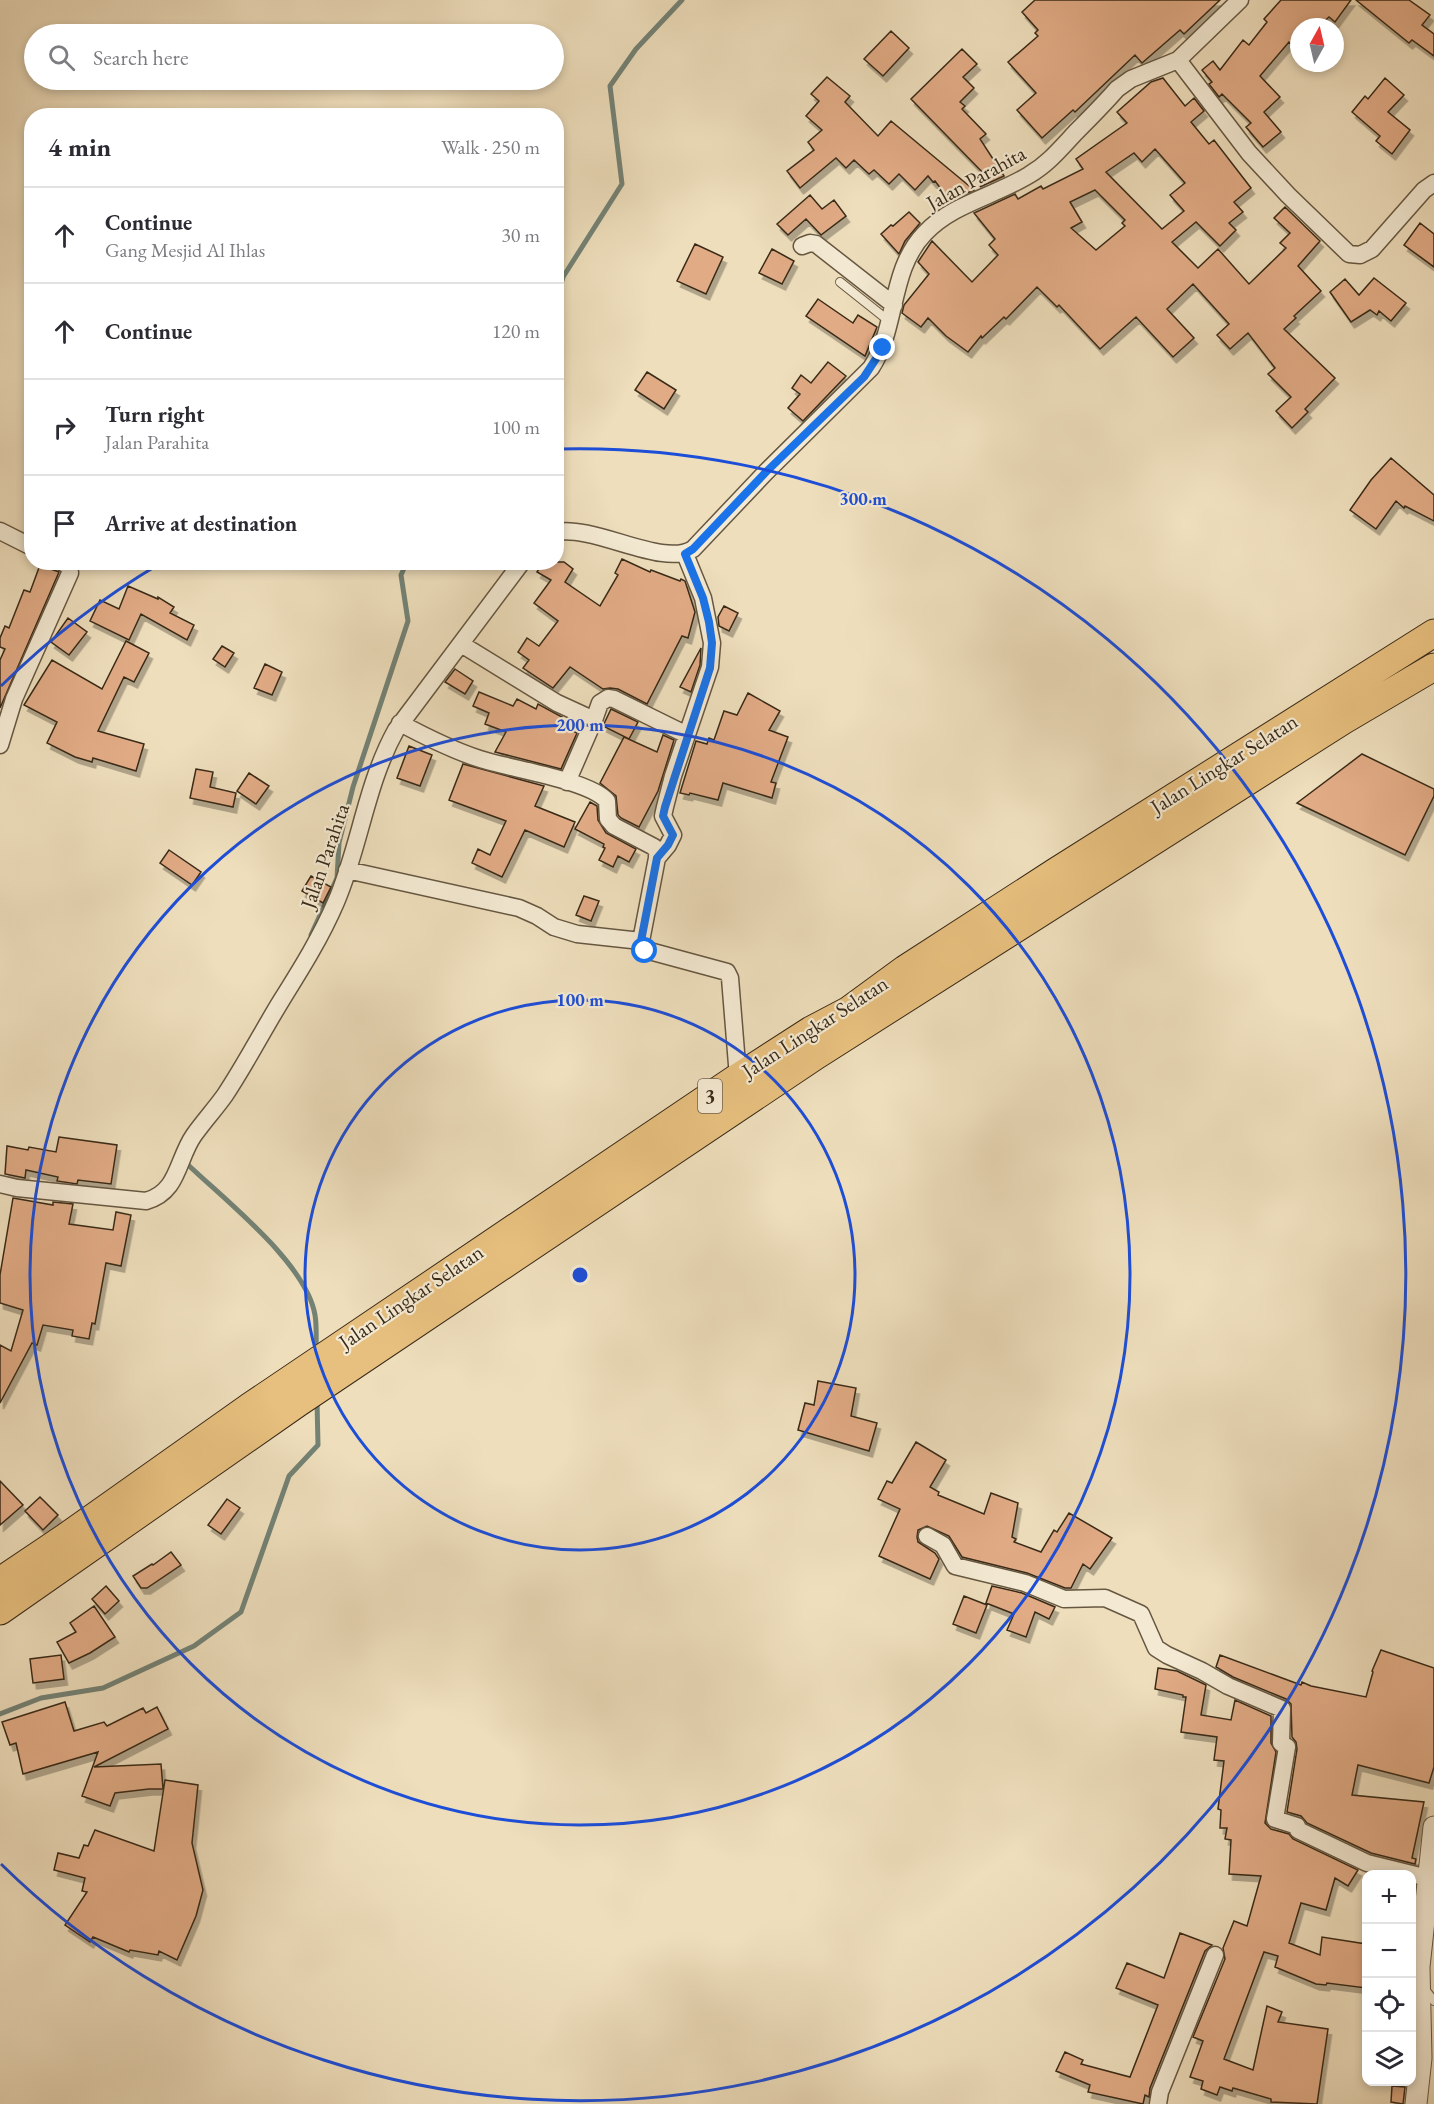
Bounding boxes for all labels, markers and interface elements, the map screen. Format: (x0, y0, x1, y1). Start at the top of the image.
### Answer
north arrow (1290, 18, 1344, 72)
search box (24, 24, 564, 90)
icon: search (45, 41, 78, 74)
text: Search here (93, 43, 188, 72)
text: 4 min (48, 130, 111, 164)
text: Walk · 250 m (441, 134, 540, 160)
street label: Jalan Parahita (920, 139, 1031, 217)
text: Continue (105, 208, 192, 237)
icon: ahead (48, 219, 81, 252)
text: 30 m (501, 222, 540, 248)
text: Gang Mesjid Al Ihlas (105, 237, 265, 263)
icon: ahead (48, 315, 81, 348)
text: Continue (105, 317, 192, 346)
text: 120 m (492, 318, 540, 344)
route end (869, 334, 895, 360)
text: Turn right (105, 400, 204, 429)
icon: right (48, 411, 81, 444)
text: 100 m (492, 414, 540, 440)
text: Jalan Parahita (105, 429, 209, 455)
text: 300 m (839, 487, 887, 510)
icon: arrive (48, 507, 81, 540)
text: Arrive at destination (105, 509, 297, 538)
street label: Jalan Lingkar Selatan (1143, 707, 1302, 821)
text: 200 m (556, 713, 604, 736)
street label: Jalan Parahita (293, 799, 355, 914)
route start (631, 937, 657, 963)
street label: Jalan Lingkar Selatan (735, 969, 893, 1085)
text: 100 m (556, 988, 604, 1011)
road number: 3 (698, 1079, 722, 1113)
street label: Jalan Lingkar Selatan (332, 1238, 488, 1356)
centre of rings (570, 1265, 590, 1285)
map controls (1362, 1870, 1416, 2086)
button: + (1362, 1870, 1416, 1924)
button: − (1362, 1924, 1416, 1978)
button: locate (1362, 1978, 1416, 2032)
button: layers (1362, 2032, 1416, 2086)

